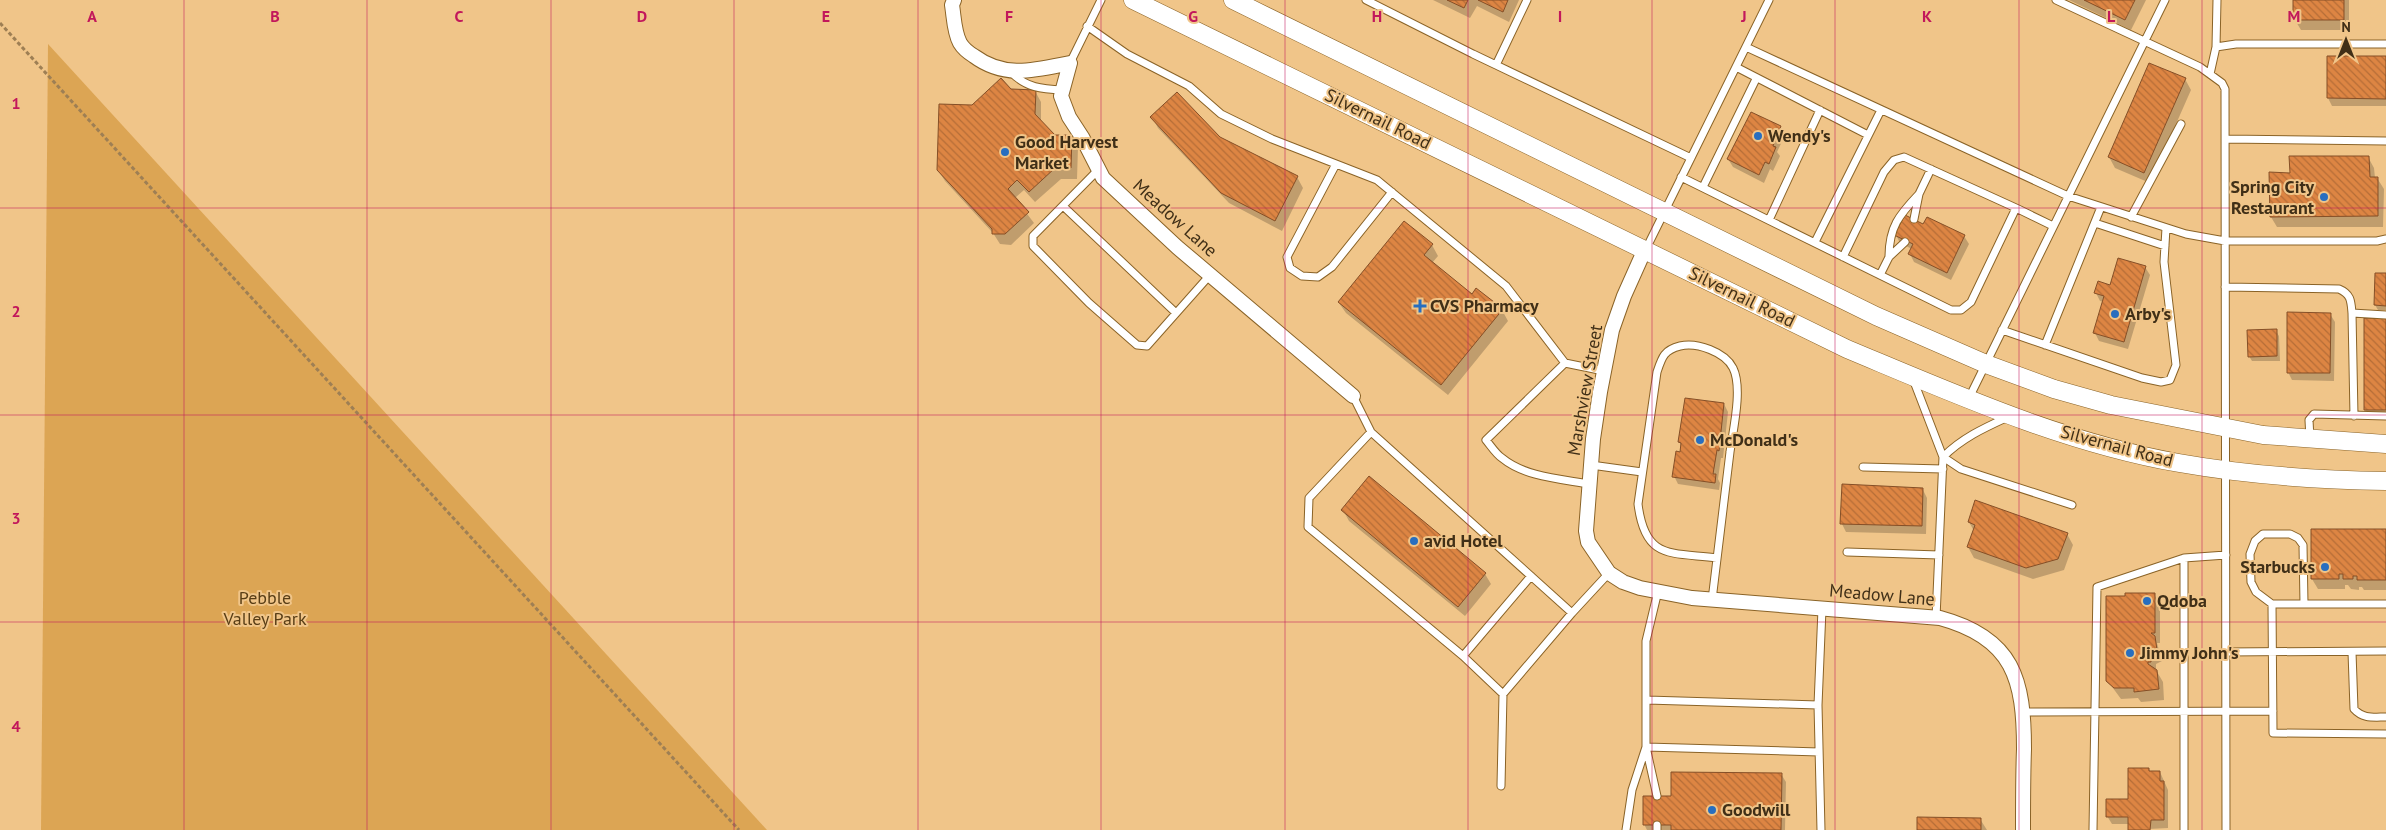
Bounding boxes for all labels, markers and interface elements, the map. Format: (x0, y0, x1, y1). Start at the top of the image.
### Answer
text: A (87, 6, 97, 26)
text: B (270, 6, 280, 26)
text: C (455, 6, 464, 26)
text: D (637, 6, 647, 26)
text: E (822, 6, 830, 26)
text: F (1005, 6, 1013, 26)
text: G (1188, 6, 1198, 26)
text: H (1372, 6, 1382, 26)
text: I (1558, 6, 1562, 26)
text: J (1740, 6, 1747, 26)
text: K (1922, 6, 1932, 26)
text: L (2107, 6, 2116, 26)
text: M (2288, 6, 2300, 26)
north arrow (2321, 15, 2371, 65)
text: N (2341, 18, 2351, 36)
street label: Silvernail Road (1321, 83, 1435, 154)
text: 1 (11, 93, 21, 113)
place label: Wendy's (1768, 124, 1831, 147)
place label: Good Harvest Market (1015, 130, 1119, 174)
marker: Wendy's (1752, 130, 1764, 142)
marker: Good Harvest Market (999, 146, 1011, 158)
street label: Meadow Lane (1128, 174, 1222, 262)
place label: Spring City Restaurant (2230, 175, 2315, 219)
marker: Spring City Restaurant (2318, 191, 2330, 203)
street label: Silvernail Road (1685, 261, 1799, 332)
place label: CVS Pharmacy (1430, 294, 1539, 317)
marker: CVS Pharmacy (1414, 300, 1426, 312)
text: 2 (11, 301, 21, 321)
place label: Arby's (2125, 302, 2172, 325)
marker: Arby's (2109, 308, 2121, 320)
street label: Marshview Street (1562, 323, 1607, 457)
street label: Silvernail Road (2059, 420, 2176, 472)
place label: McDonald's (1710, 428, 1798, 451)
marker: McDonald's (1694, 434, 1706, 446)
text: 3 (11, 508, 21, 528)
place label: avid Hotel (1424, 529, 1503, 552)
marker: avid Hotel (1408, 535, 1420, 547)
place label: Starbucks (2240, 555, 2315, 578)
marker: Starbucks (2319, 561, 2331, 573)
street label: Meadow Lane (1828, 578, 1936, 611)
park label: Pebble Valley Park (222, 586, 307, 630)
place label: Qdoba (2157, 589, 2207, 612)
marker: Qdoba (2141, 595, 2153, 607)
place label: Jimmy John's (2139, 641, 2239, 664)
marker: Jimmy John's (2124, 647, 2136, 659)
text: 4 (11, 716, 21, 736)
place label: Goodwill (1722, 798, 1791, 821)
marker: Goodwill (1706, 804, 1718, 816)

